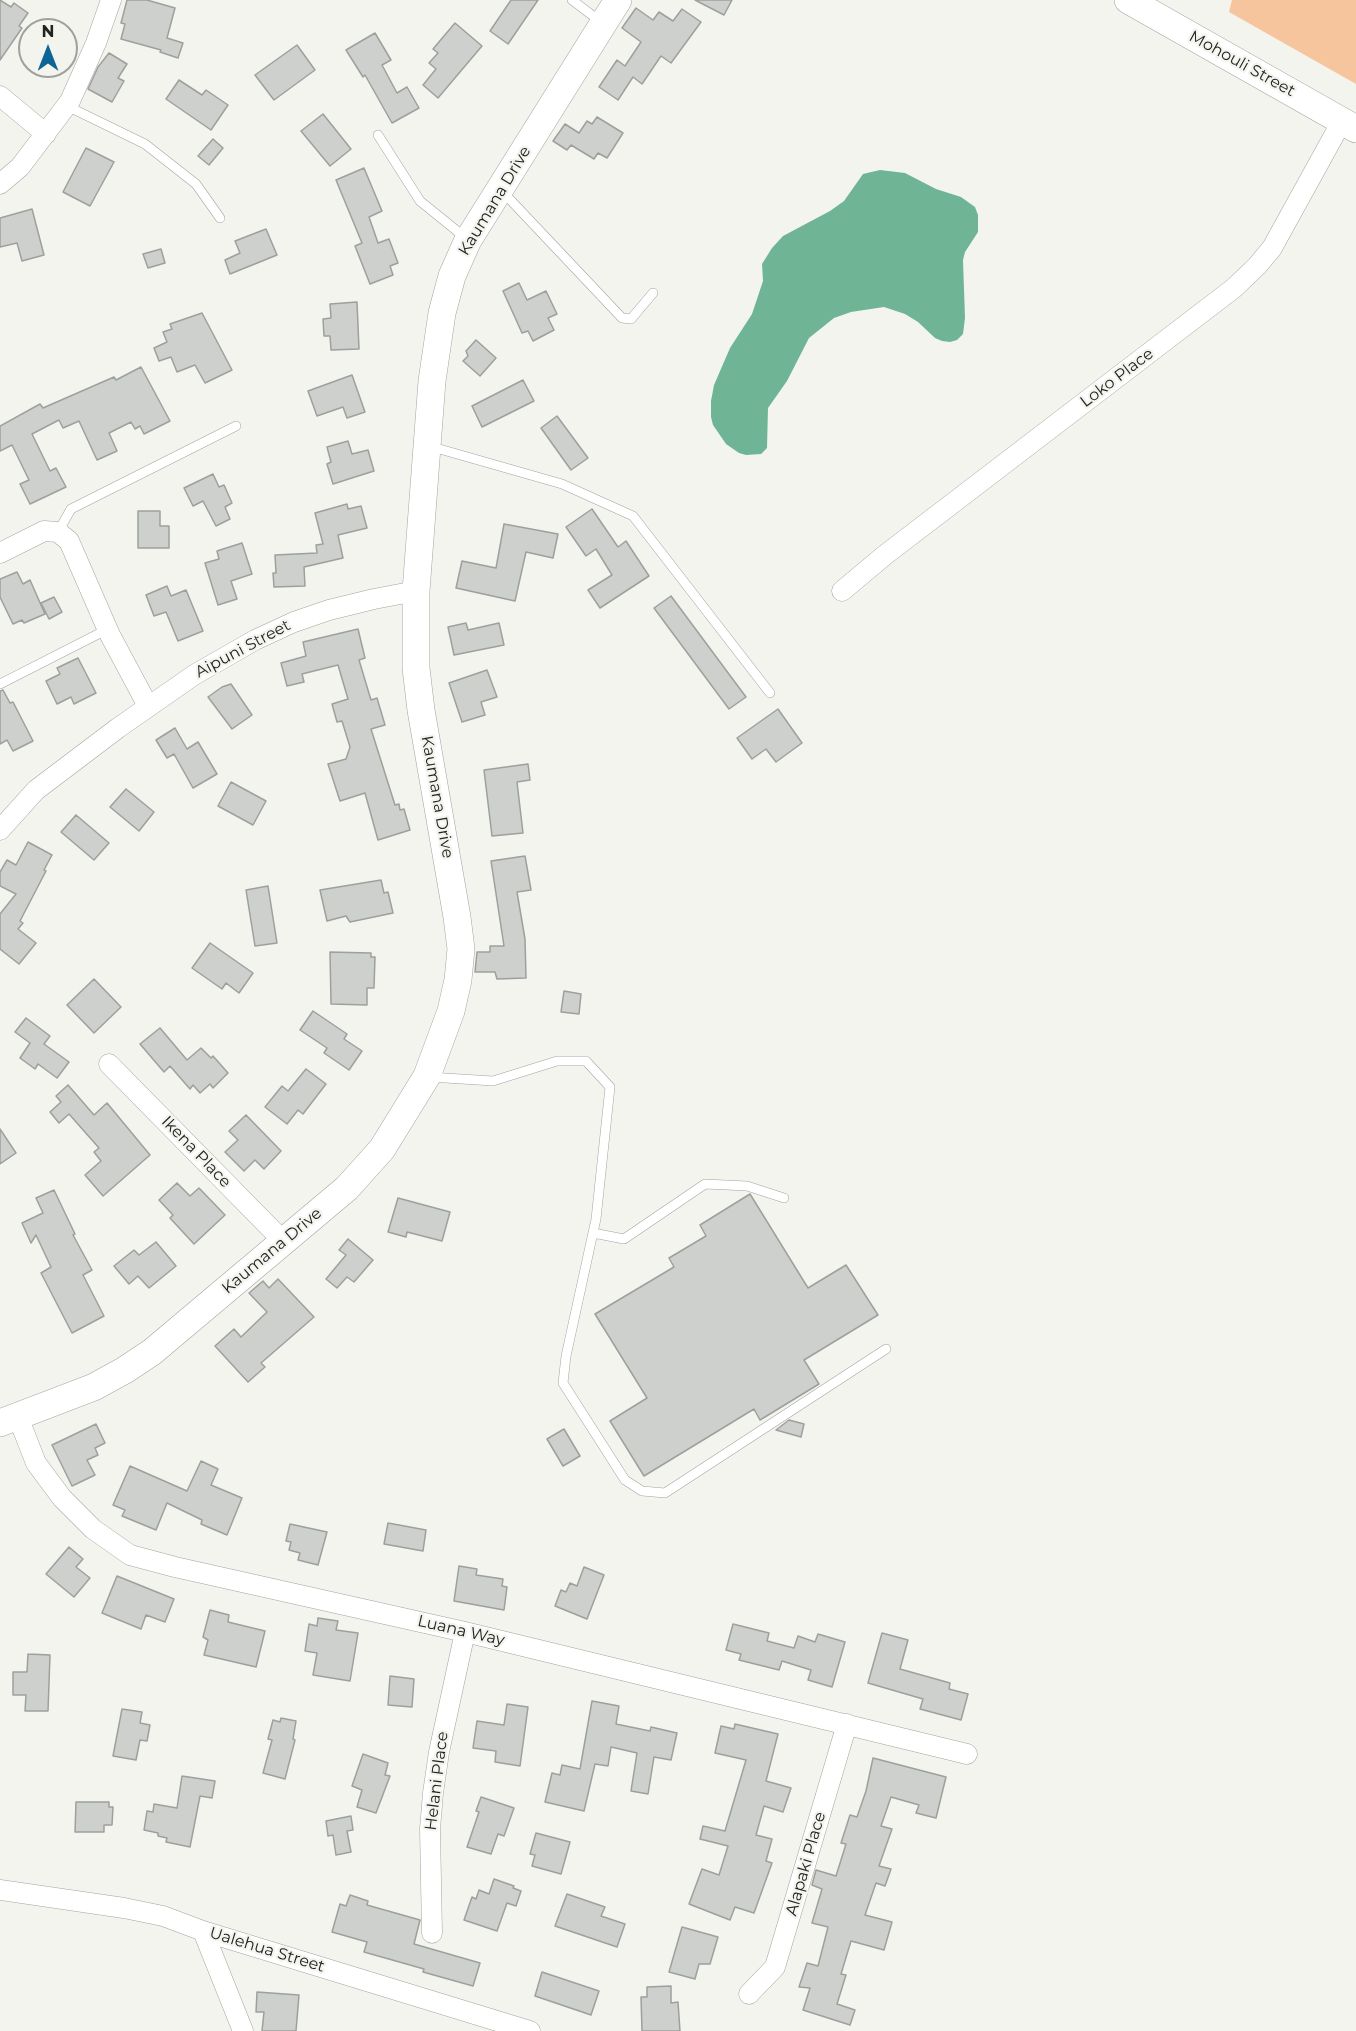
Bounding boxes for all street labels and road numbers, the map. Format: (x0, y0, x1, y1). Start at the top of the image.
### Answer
street label: Mohouli Street (1186, 27, 1298, 101)
street label: Kaumana Drive (455, 143, 535, 259)
street label: Loko Place (1077, 344, 1157, 412)
street label: Aipuni Street (192, 616, 294, 682)
street label: Kaumana Drive (417, 734, 457, 860)
street label: Ikena Place (157, 1112, 235, 1192)
street label: Kaumana Drive (218, 1204, 326, 1298)
street label: Luana Way (416, 1612, 506, 1650)
street label: Helani Place (421, 1730, 453, 1832)
street label: Alapaki Place (782, 1810, 830, 1918)
street label: Ualehua Street (207, 1923, 327, 1977)

